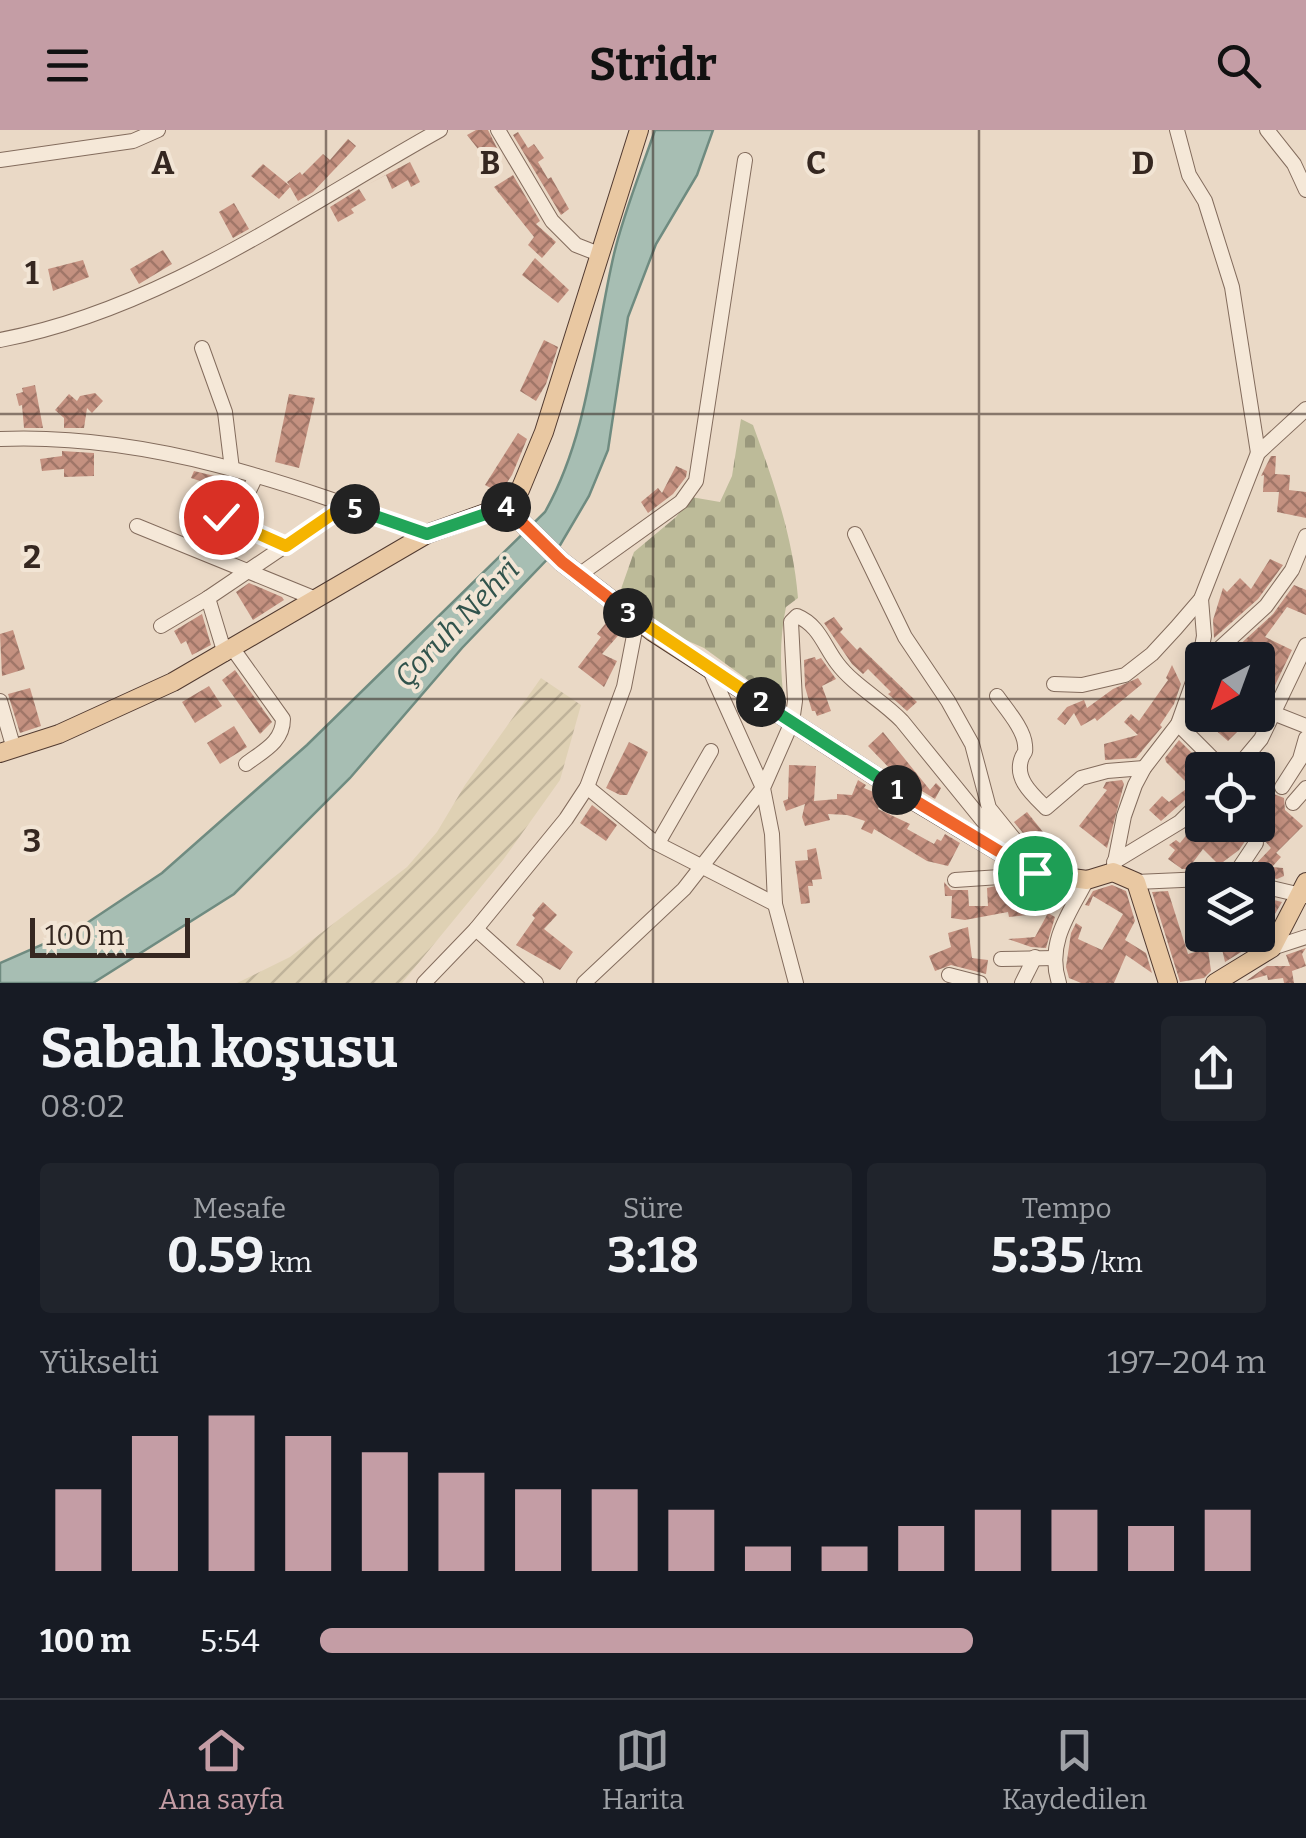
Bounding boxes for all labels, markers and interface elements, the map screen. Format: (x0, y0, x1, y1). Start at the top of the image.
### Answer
icon: menu (40, 38, 95, 93)
text: Stridr (589, 38, 717, 92)
icon: search (1211, 38, 1266, 93)
text: A (152, 144, 175, 182)
text: B (480, 144, 500, 182)
text: C (806, 144, 826, 182)
text: D (1132, 144, 1154, 182)
text: 1 (25, 254, 39, 292)
pin (179, 475, 264, 560)
pin: 4 (481, 482, 531, 532)
pin: 5 (330, 484, 380, 534)
icon: check (194, 490, 249, 545)
text: 4 (497, 490, 515, 523)
text: 5 (347, 492, 363, 525)
text: 2 (23, 538, 41, 576)
water label: Çoruh Nehri (387, 551, 527, 695)
pin: 3 (603, 588, 653, 638)
text: 3 (620, 596, 636, 629)
north arrow (1185, 642, 1275, 732)
map controls (1185, 642, 1275, 952)
pin: 2 (736, 677, 786, 727)
text: 2 (753, 685, 769, 718)
button: locate (1185, 752, 1275, 842)
pin: 1 (872, 765, 922, 815)
text: 1 (891, 773, 903, 806)
text: 3 (23, 822, 41, 860)
pin (993, 831, 1078, 916)
icon: arrive (1008, 846, 1063, 901)
button: layers (1185, 862, 1275, 952)
scale bar (30, 913, 190, 958)
text: 100 m (45, 919, 125, 952)
text: Sabah koşusu (40, 1016, 398, 1082)
button: share (1161, 1016, 1266, 1121)
text: 08:02 (40, 1087, 124, 1125)
text: Mesafe (193, 1192, 286, 1225)
text: Süre (623, 1192, 683, 1225)
text: Tempo (1022, 1192, 1112, 1225)
text: 0.59 (167, 1225, 264, 1285)
text: 3:18 (607, 1225, 699, 1285)
text: 5:35 (991, 1225, 1086, 1285)
text: km (264, 1246, 312, 1279)
text: /km (1086, 1246, 1143, 1279)
text: Yükselti (40, 1343, 159, 1381)
text: 197–204 m (1107, 1343, 1266, 1381)
text: 100 m (40, 1622, 131, 1660)
text: 5:54 (200, 1622, 260, 1660)
tab: Ana sayfa (159, 1723, 284, 1816)
tab: Harita (602, 1723, 684, 1816)
tab: Kaydedilen (1002, 1723, 1147, 1816)

